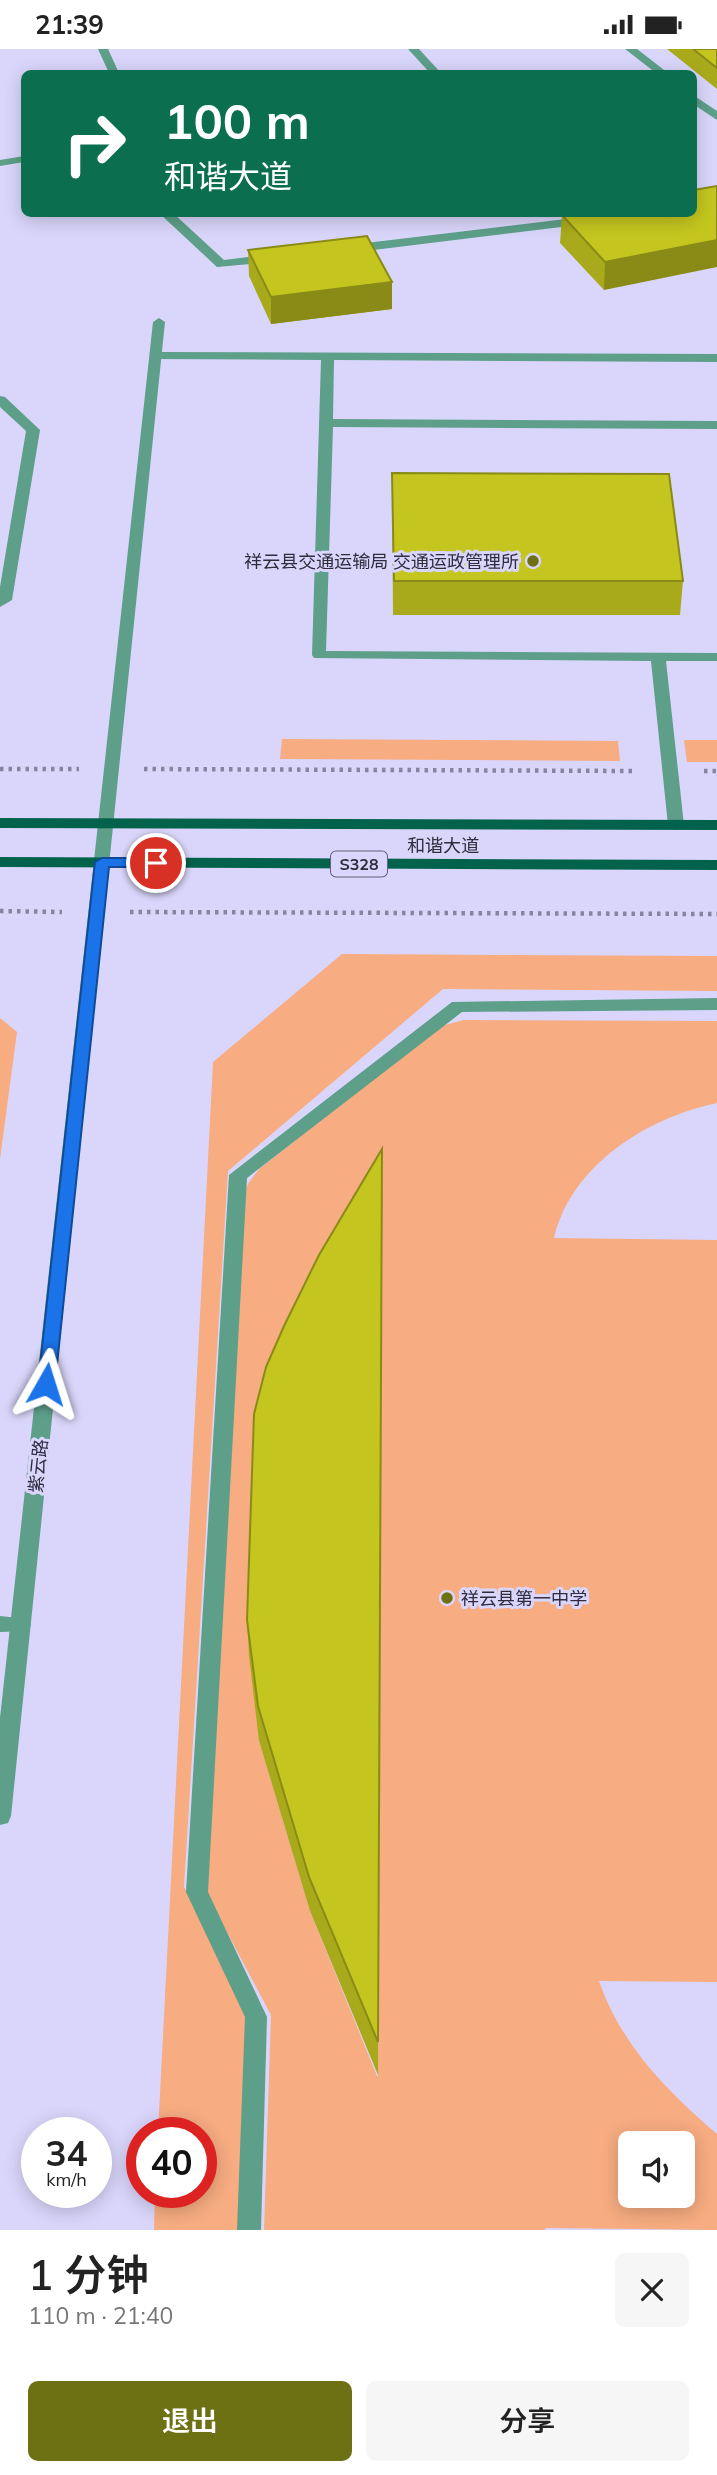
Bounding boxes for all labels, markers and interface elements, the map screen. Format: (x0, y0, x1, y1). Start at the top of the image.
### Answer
text: 21:39 (35, 8, 104, 41)
text: 100 m (164, 90, 310, 151)
icon: right (49, 98, 140, 189)
text: 和谐大道 (164, 156, 292, 196)
place label: 祥云县交通运输局 交通运政管理所 (244, 550, 519, 573)
marker: 祥云县交通运输局 交通运政管理所 (525, 553, 541, 569)
pin (126, 833, 186, 893)
street label: 和谐大道 (407, 834, 479, 857)
icon: arrive (137, 844, 175, 882)
road number: S328 (331, 851, 387, 877)
position arrow (9, 1347, 83, 1421)
street label: 紫云路 (24, 1438, 52, 1494)
place label: 祥云县第一中学 (461, 1587, 587, 1610)
marker: 祥云县第一中学 (439, 1590, 455, 1606)
speed limit sign: 40 (126, 2117, 217, 2208)
text: 34 (45, 2131, 88, 2175)
map controls (618, 2131, 695, 2208)
button: sound (618, 2131, 695, 2208)
text: km/h (46, 2168, 87, 2191)
text: 1 分钟 (28, 2248, 148, 2301)
button: close (615, 2253, 689, 2327)
text: 110 m · 21:40 (28, 2301, 173, 2330)
button: 退出 (28, 2381, 352, 2461)
button: 分享 (366, 2381, 689, 2461)

